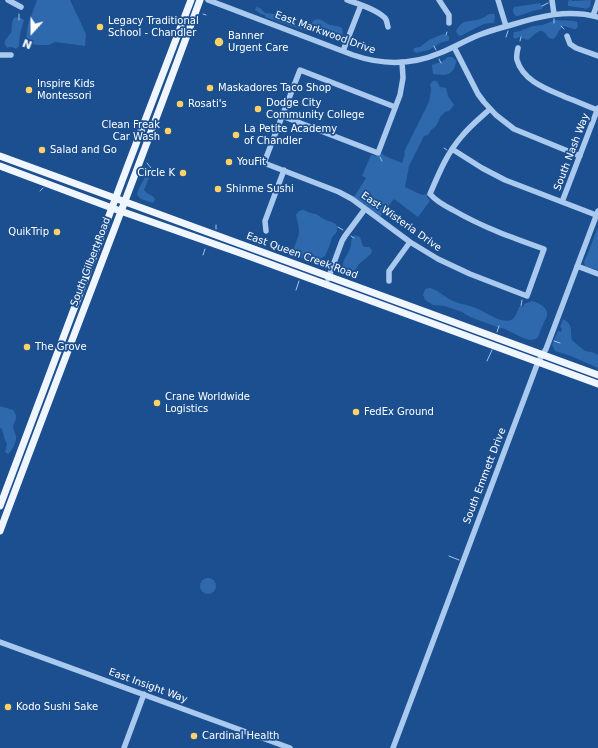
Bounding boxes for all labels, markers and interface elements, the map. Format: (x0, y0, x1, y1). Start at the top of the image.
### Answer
street label: East Markwood Drive (273, 9, 377, 57)
north arrow (12, 12, 52, 52)
place label: Legacy Traditional School - Chandler (108, 15, 199, 38)
marker: Legacy Traditional School - Chandler (95, 22, 105, 32)
place label: Banner Urgent Care (228, 30, 288, 54)
text: N (21, 36, 34, 51)
marker: Banner Urgent Care (213, 36, 225, 48)
place label: Inspire Kids Montessori (37, 78, 95, 102)
place label: Maskadores Taco Shop (218, 82, 331, 94)
marker: Maskadores Taco Shop (205, 83, 215, 93)
marker: Inspire Kids Montessori (24, 85, 34, 95)
place label: Dodge City Community College (266, 97, 364, 120)
place label: Rosati's (188, 98, 227, 110)
marker: Rosati's (175, 99, 185, 109)
marker: Dodge City Community College (253, 104, 263, 114)
street label: South Nash Way (552, 112, 592, 192)
place label: Clean Freak Car Wash (101, 119, 160, 142)
place label: La Petite Academy of Chandler (244, 123, 337, 146)
marker: Clean Freak Car Wash (163, 126, 173, 136)
marker: La Petite Academy of Chandler (231, 130, 241, 140)
place label: Salad and Go (50, 144, 117, 156)
marker: Salad and Go (37, 145, 47, 155)
place label: YouFit (237, 156, 266, 168)
marker: YouFit (224, 157, 234, 167)
place label: Circle K (137, 167, 175, 179)
marker: Circle K (178, 168, 188, 178)
place label: Shinme Sushi (226, 183, 294, 195)
marker: Shinme Sushi (213, 184, 223, 194)
street label: East Wisteria Drive (359, 190, 443, 254)
street label: South Gilbert Road (68, 216, 114, 308)
place label: QuikTrip (8, 226, 49, 238)
marker: QuikTrip (52, 227, 62, 237)
street label: East Queen Creek Road (244, 230, 360, 282)
place label: The Grove (35, 341, 87, 353)
marker: The Grove (22, 342, 32, 352)
place label: Crane Worldwide Logistics (165, 391, 250, 414)
marker: Crane Worldwide Logistics (152, 398, 162, 408)
place label: FedEx Ground (364, 406, 434, 418)
marker: FedEx Ground (351, 407, 361, 417)
street label: South Emmett Drive (461, 426, 509, 526)
street label: East Insight Way (107, 666, 189, 706)
place label: Kodo Sushi Sake (16, 701, 98, 713)
marker: Kodo Sushi Sake (3, 702, 13, 712)
place label: Cardinal Health (202, 730, 279, 742)
marker: Cardinal Health (189, 731, 199, 741)

